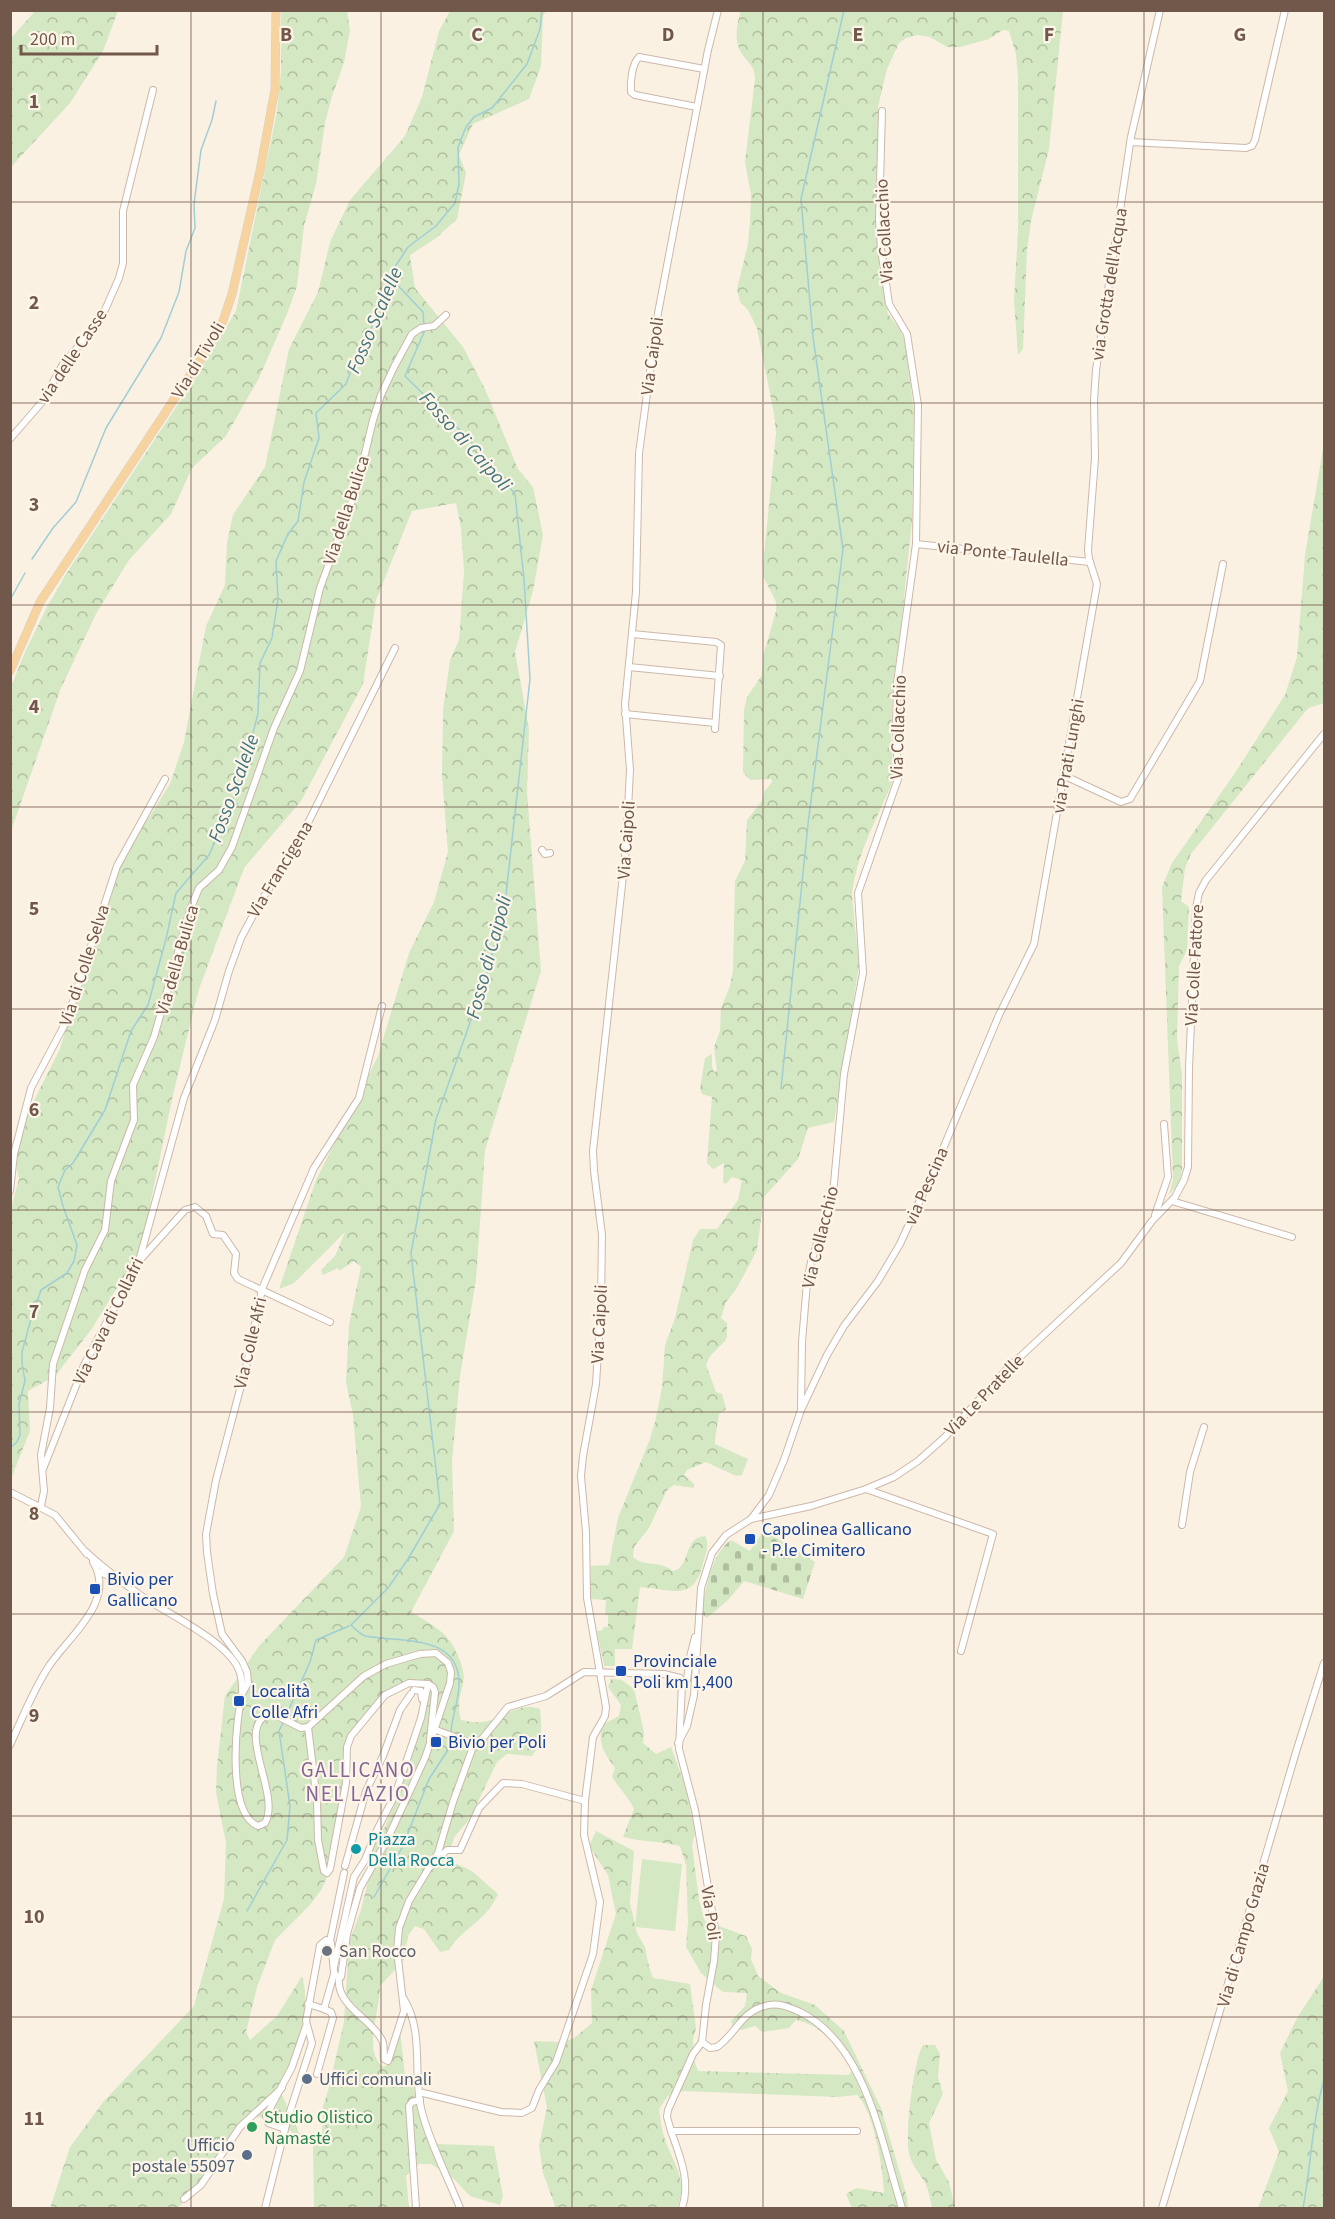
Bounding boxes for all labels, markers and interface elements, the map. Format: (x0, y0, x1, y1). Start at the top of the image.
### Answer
scale bar (21, 18, 158, 56)
text: B (280, 21, 292, 49)
text: C (471, 21, 483, 49)
text: D (662, 21, 674, 49)
text: E (853, 21, 863, 49)
text: F (1044, 21, 1054, 49)
text: G (1234, 21, 1246, 49)
text: 200 m (30, 27, 75, 52)
text: 1 (29, 88, 39, 116)
street label: Via Collacchio (869, 178, 900, 284)
street label: via Grotta dell'Acqua (1085, 206, 1134, 362)
water label: Fosso Scalelle (340, 263, 410, 378)
text: 2 (29, 289, 39, 317)
street label: via delle Casse (31, 304, 113, 409)
street label: Via Caipoli (635, 315, 670, 397)
street label: Via di Tivoli (166, 317, 231, 403)
water label: Fosso di Caipoli (413, 385, 518, 498)
street label: Via della Bulica (317, 452, 376, 568)
text: 3 (29, 491, 39, 519)
street label: via Ponte Taulella (936, 534, 1070, 573)
street label: Via Collacchio (884, 674, 913, 780)
text: 4 (29, 693, 40, 721)
street label: via Prati Lunghi (1046, 697, 1091, 815)
water label: Fosso Scalelle (201, 730, 266, 846)
street label: Via Caipoli (611, 800, 642, 880)
street label: Via Francigena (242, 816, 319, 922)
water label: Fosso di Caipoli (459, 892, 519, 1022)
text: 5 (29, 895, 39, 923)
street label: Via di Colle Selva (53, 901, 116, 1029)
street label: Via della Bulica (150, 902, 205, 1018)
street label: Via Colle Fattore (1179, 904, 1210, 1026)
text: 6 (29, 1096, 39, 1124)
street label: via Pescina (898, 1143, 955, 1229)
street label: Via Collacchio (796, 1183, 845, 1291)
street label: Via Cava di Collafri (67, 1253, 150, 1389)
street label: Via Caipoli (585, 1284, 614, 1364)
street label: Via Colle Afri (228, 1295, 273, 1392)
text: 7 (29, 1298, 39, 1326)
street label: Via Le Pratelle (939, 1349, 1030, 1442)
text: 8 (29, 1500, 39, 1528)
place label: Capolinea Gallicano - P.le Cimitero (762, 1517, 912, 1563)
marker: Capolinea Gallicano - P.le Cimitero (743, 1532, 757, 1546)
place label: Bivio per Gallicano (107, 1567, 178, 1613)
marker: Bivio per Gallicano (88, 1582, 102, 1596)
place label: Provinciale Poli km 1,400 (633, 1649, 733, 1695)
marker: Provinciale Poli km 1,400 (614, 1664, 628, 1678)
place label: Località Colle Afri (251, 1679, 318, 1725)
marker: Località Colle Afri (232, 1694, 246, 1708)
text: 9 (29, 1702, 39, 1730)
place label: Bivio per Poli (448, 1730, 547, 1755)
marker: Bivio per Poli (429, 1735, 443, 1749)
district label: GALLICANO NEL LAZIO (301, 1755, 415, 1809)
place label: Piazza Della Rocca (368, 1827, 455, 1873)
marker: Piazza Della Rocca (349, 1842, 363, 1856)
street label: Via di Campo Grazia (1211, 1860, 1276, 2010)
street label: Via Poli (694, 1884, 727, 1942)
text: 10 (23, 1903, 45, 1931)
place label: San Rocco (339, 1939, 416, 1964)
marker: San Rocco (320, 1944, 334, 1958)
place label: Uffici comunali (319, 2067, 432, 2092)
marker: Uffici comunali (300, 2072, 314, 2086)
text: 11 (23, 2105, 45, 2133)
place label: Studio Olistico Namasté (264, 2105, 373, 2151)
marker: Studio Olistico Namasté (245, 2120, 259, 2134)
place label: Ufficio postale 55097 (131, 2133, 235, 2179)
marker: Ufficio postale 55097 (240, 2148, 254, 2162)

